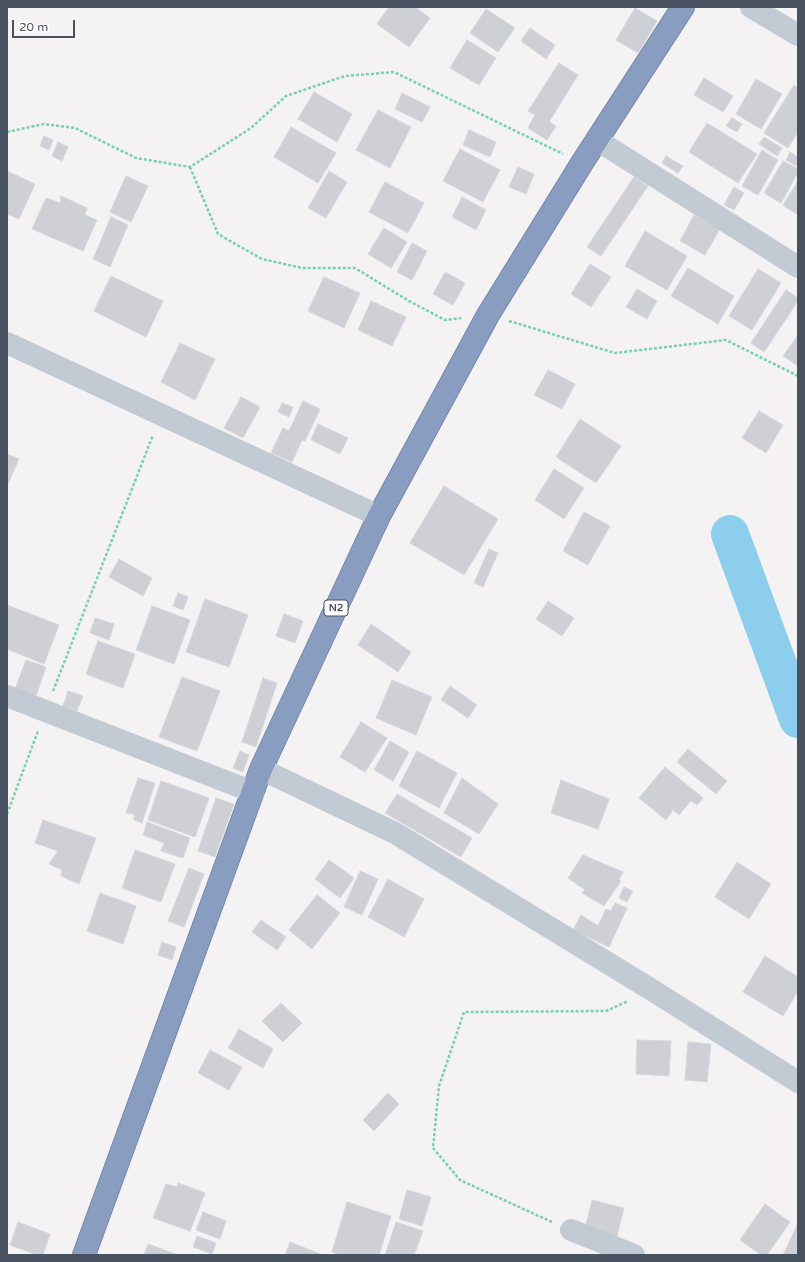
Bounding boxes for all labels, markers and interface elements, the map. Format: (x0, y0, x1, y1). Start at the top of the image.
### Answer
scale bar (14, 12, 77, 38)
text: 20 m (19, 20, 48, 34)
road number: N2 (324, 600, 348, 616)

